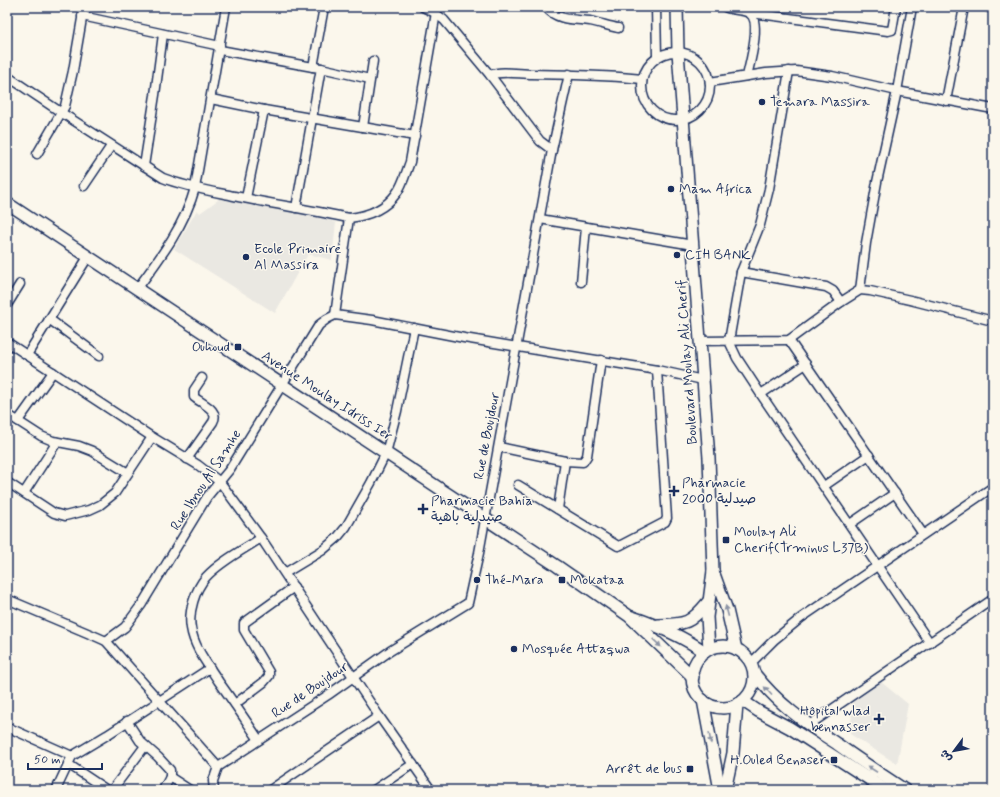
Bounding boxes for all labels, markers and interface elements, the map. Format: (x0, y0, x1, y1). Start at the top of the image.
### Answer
place label: Temara Massira (770, 93, 870, 111)
marker: Temara Massira (757, 97, 767, 107)
place label: Mam Africa (679, 180, 752, 198)
marker: Mam Africa (666, 184, 676, 194)
place label: Ecole Primaire Al Massira (254, 240, 341, 274)
place label: CIH BANK (685, 246, 751, 264)
marker: CIH BANK (672, 250, 682, 260)
marker: Ecole Primaire Al Massira (241, 252, 251, 262)
street label: Boulevard Moulay Ali Cherif (672, 279, 702, 445)
place label: Ouhoud (192, 338, 230, 356)
marker: Ouhoud (233, 342, 243, 352)
street label: Avenue Moulay Idriss Ier (258, 347, 396, 445)
street label: Rue de Boujdour (470, 391, 504, 481)
street label: Rue Ibnou Al Samhe (167, 426, 245, 534)
place label: Pharmacie 2000 صيدلية (682, 474, 756, 508)
marker: Pharmacie 2000 صيدلية (669, 486, 679, 496)
place label: Pharmacie Bahia صيدلية باهية (431, 492, 533, 526)
marker: Pharmacie Bahia صيدلية باهية (418, 504, 428, 514)
place label: Moulay Ali Cherif(Trminus L37B) (734, 523, 868, 557)
marker: Moulay Ali Cherif(Trminus L37B) (721, 535, 731, 545)
place label: Thé-Mara (485, 571, 544, 589)
place label: Mokataa (570, 571, 624, 589)
marker: Thé-Mara (472, 575, 482, 585)
marker: Mokataa (557, 575, 567, 585)
one-way arrow (723, 605, 729, 617)
one-way arrow (653, 638, 662, 647)
place label: Mosquée Attaqwa (522, 640, 630, 658)
marker: Mosquée Attaqwa (509, 644, 519, 654)
street label: Rue de Boujdour (268, 658, 352, 722)
one-way arrow (764, 686, 773, 696)
place label: Hôpital wlad bennasser (800, 702, 870, 736)
marker: Hôpital wlad bennasser (873, 713, 885, 725)
north arrow (934, 731, 974, 771)
one-way arrow (707, 732, 713, 744)
scale bar (28, 745, 102, 771)
text: ش (937, 747, 956, 765)
place label: H.Ouled Benaser (730, 751, 826, 769)
text: 50 m (34, 752, 61, 768)
marker: H.Ouled Benaser (829, 755, 839, 765)
place label: Arrêt de bus (606, 760, 682, 778)
marker: Arrêt de bus (685, 764, 695, 774)
one-way arrow (866, 765, 878, 772)

